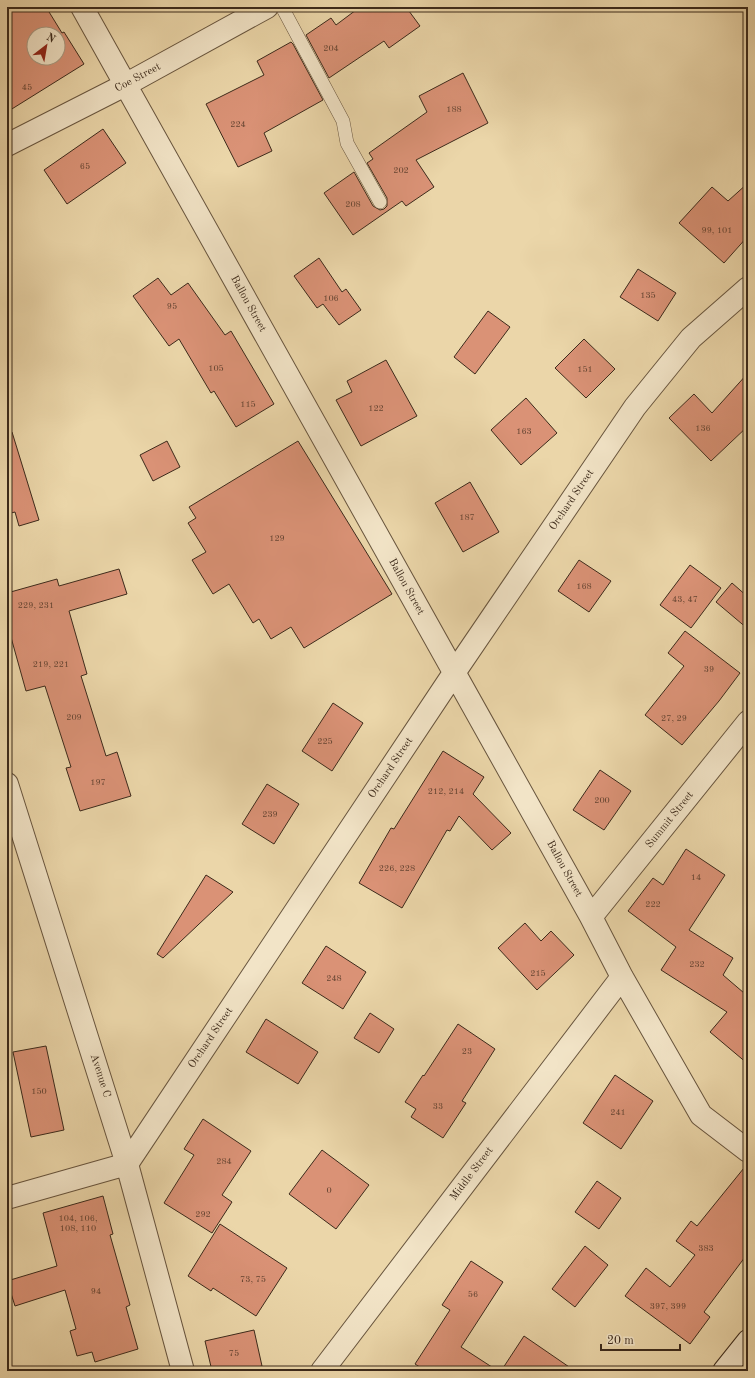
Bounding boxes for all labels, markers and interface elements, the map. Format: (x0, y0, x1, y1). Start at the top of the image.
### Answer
north arrow (26, 26, 66, 66)
text: N (44, 32, 57, 46)
house number: 204 (323, 44, 339, 53)
street label: Coe Street (113, 61, 163, 95)
house number: 45 (22, 83, 32, 92)
house number: 188 (446, 105, 462, 114)
house number: 224 (230, 120, 246, 129)
house number: 65 (80, 162, 90, 171)
house number: 202 (393, 166, 409, 175)
house number: 208 (345, 200, 361, 209)
house number: 99, 101 (701, 226, 733, 235)
street label: Ballou Street (228, 274, 268, 334)
house number: 135 (640, 291, 656, 300)
house number: 106 (323, 294, 339, 303)
house number: 95 (167, 302, 177, 311)
house number: 105 (208, 364, 224, 373)
house number: 151 (577, 365, 593, 374)
house number: 115 (240, 400, 256, 409)
house number: 122 (368, 404, 384, 413)
house number: 136 (695, 424, 711, 433)
house number: 163 (516, 427, 532, 436)
street label: Orchard Street (548, 467, 596, 532)
house number: 187 (459, 513, 475, 522)
house number: 129 (269, 534, 285, 543)
street label: Ballou Street (386, 557, 426, 617)
house number: 168 (576, 582, 592, 591)
house number: 43, 47 (672, 595, 698, 604)
house number: 229, 231 (18, 601, 54, 610)
house number: 219, 221 (33, 660, 69, 669)
house number: 39 (704, 665, 714, 674)
house number: 209 (66, 713, 82, 722)
house number: 27, 29 (661, 714, 687, 723)
street label: Orchard Street (367, 735, 415, 800)
house number: 225 (317, 737, 333, 746)
house number: 197 (90, 778, 106, 787)
house number: 212, 214 (428, 787, 464, 796)
street label: Summit Street (644, 790, 696, 850)
house number: 200 (594, 796, 610, 805)
house number: 239 (262, 810, 278, 819)
street label: Ballou Street (544, 839, 584, 899)
house number: 226, 228 (379, 864, 415, 873)
house number: 14 (691, 873, 701, 882)
house number: 222 (645, 900, 661, 909)
house number: 232 (689, 960, 705, 969)
house number: 215 (530, 969, 546, 978)
house number: 248 (326, 974, 342, 983)
street label: Orchard Street (187, 1005, 235, 1070)
house number: 23 (462, 1047, 472, 1056)
street label: Avenue C (88, 1053, 112, 1099)
house number: 150 (31, 1087, 47, 1096)
house number: 33 (433, 1102, 443, 1111)
house number: 241 (610, 1108, 626, 1117)
street label: Middle Street (448, 1145, 496, 1203)
house number: 284 (216, 1157, 232, 1166)
house number: 0 (326, 1186, 332, 1195)
house number: 292 (195, 1210, 211, 1219)
house number: 104, 106, 108, 110 (59, 1214, 97, 1233)
house number: 383 (698, 1244, 714, 1253)
house number: 73, 75 (240, 1275, 266, 1284)
house number: 94 (91, 1287, 101, 1296)
house number: 56 (468, 1290, 478, 1299)
house number: 397, 399 (650, 1302, 686, 1311)
scale bar (601, 1326, 680, 1352)
text: 20 m (607, 1335, 634, 1347)
house number: 75 (229, 1349, 239, 1358)

